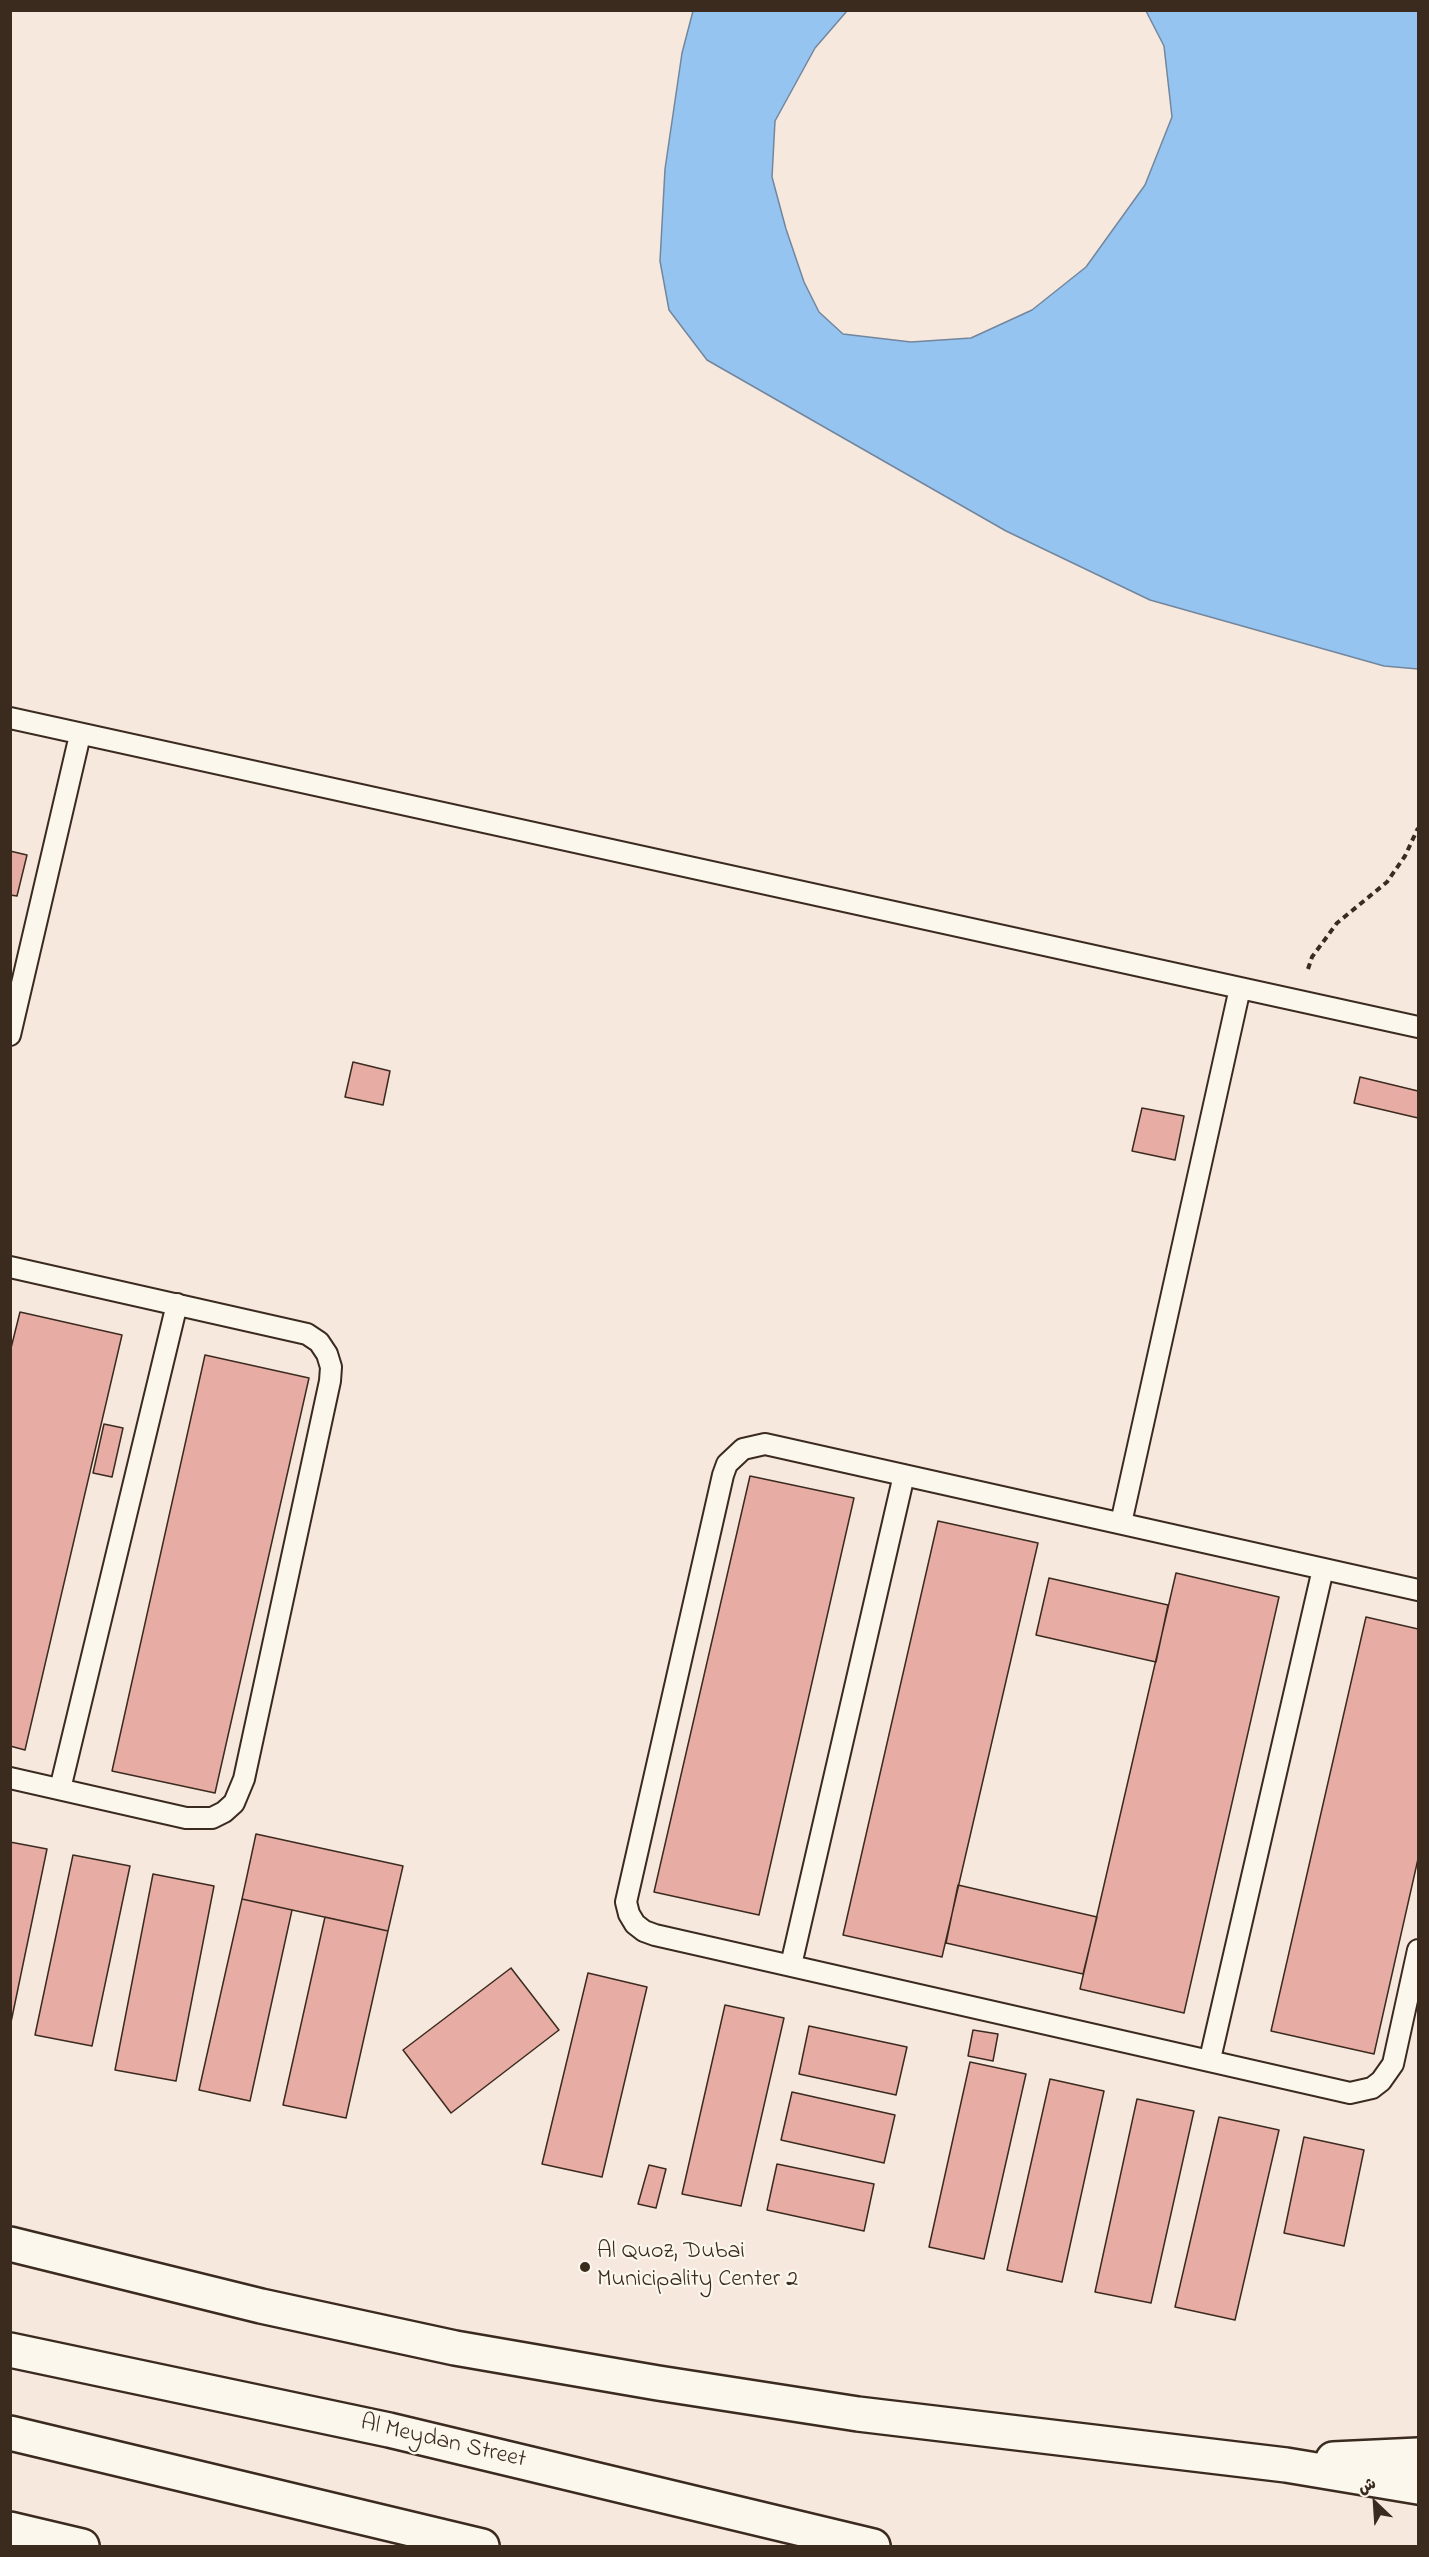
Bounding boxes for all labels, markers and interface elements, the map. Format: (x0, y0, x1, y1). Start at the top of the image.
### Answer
place label: Al Quoz, Dubai Municipality Center 2 (597, 2239, 798, 2295)
marker: Al Quoz, Dubai Municipality Center 2 (578, 2260, 592, 2274)
street label: Al Meydan Street (357, 2410, 529, 2476)
text: ش (1354, 2472, 1380, 2501)
north arrow (1345, 2473, 1405, 2533)

